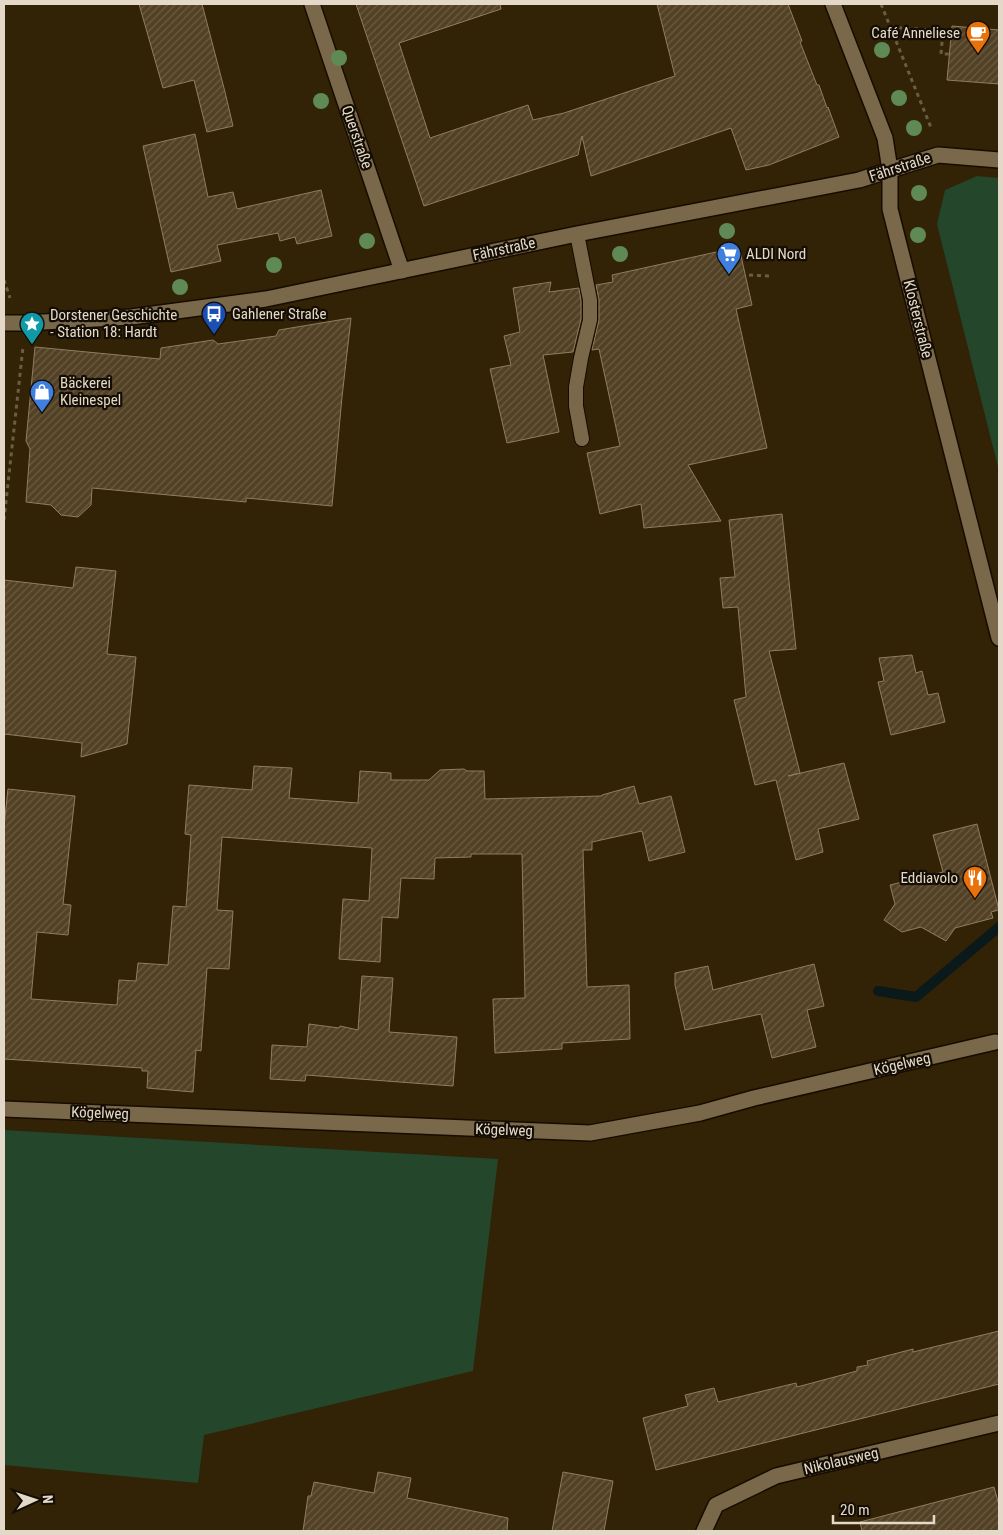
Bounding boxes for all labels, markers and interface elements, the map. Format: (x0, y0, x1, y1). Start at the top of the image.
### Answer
cafe icon: Café Anneliese (965, 20, 991, 54)
place label: Café Anneliese (871, 24, 960, 42)
street label: Querstraße (338, 103, 376, 171)
street label: Fährstraße (867, 149, 933, 185)
street label: Fährstraße (471, 234, 537, 264)
supermarket icon: ALDI Nord (716, 241, 742, 275)
place label: ALDI Nord (746, 245, 806, 263)
street label: Klosterstraße (900, 278, 936, 360)
bus stop icon: Gahlener Straße (201, 301, 227, 335)
place label: Gahlener Straße (232, 305, 327, 323)
place label: Dorstener Geschichte - Station 18: Hardt (50, 306, 177, 341)
place icon: Dorstener Geschichte - Station 18: Hardt (19, 311, 45, 345)
place label: Bäckerei Kleinespel (60, 374, 121, 409)
shop icon: Bäckerei Kleinespel (29, 379, 55, 413)
restaurant icon: Eddiavolo (962, 865, 988, 899)
place label: Eddiavolo (900, 869, 958, 887)
street label: Kögelweg (872, 1049, 932, 1079)
street label: Kögelweg (71, 1103, 129, 1123)
street label: Kögelweg (475, 1120, 533, 1140)
street label: Nikolausweg (802, 1444, 880, 1478)
north arrow (10, 1475, 60, 1525)
scale bar (833, 1492, 934, 1524)
text: N (40, 1495, 56, 1504)
text: 20 m (840, 1501, 870, 1519)

